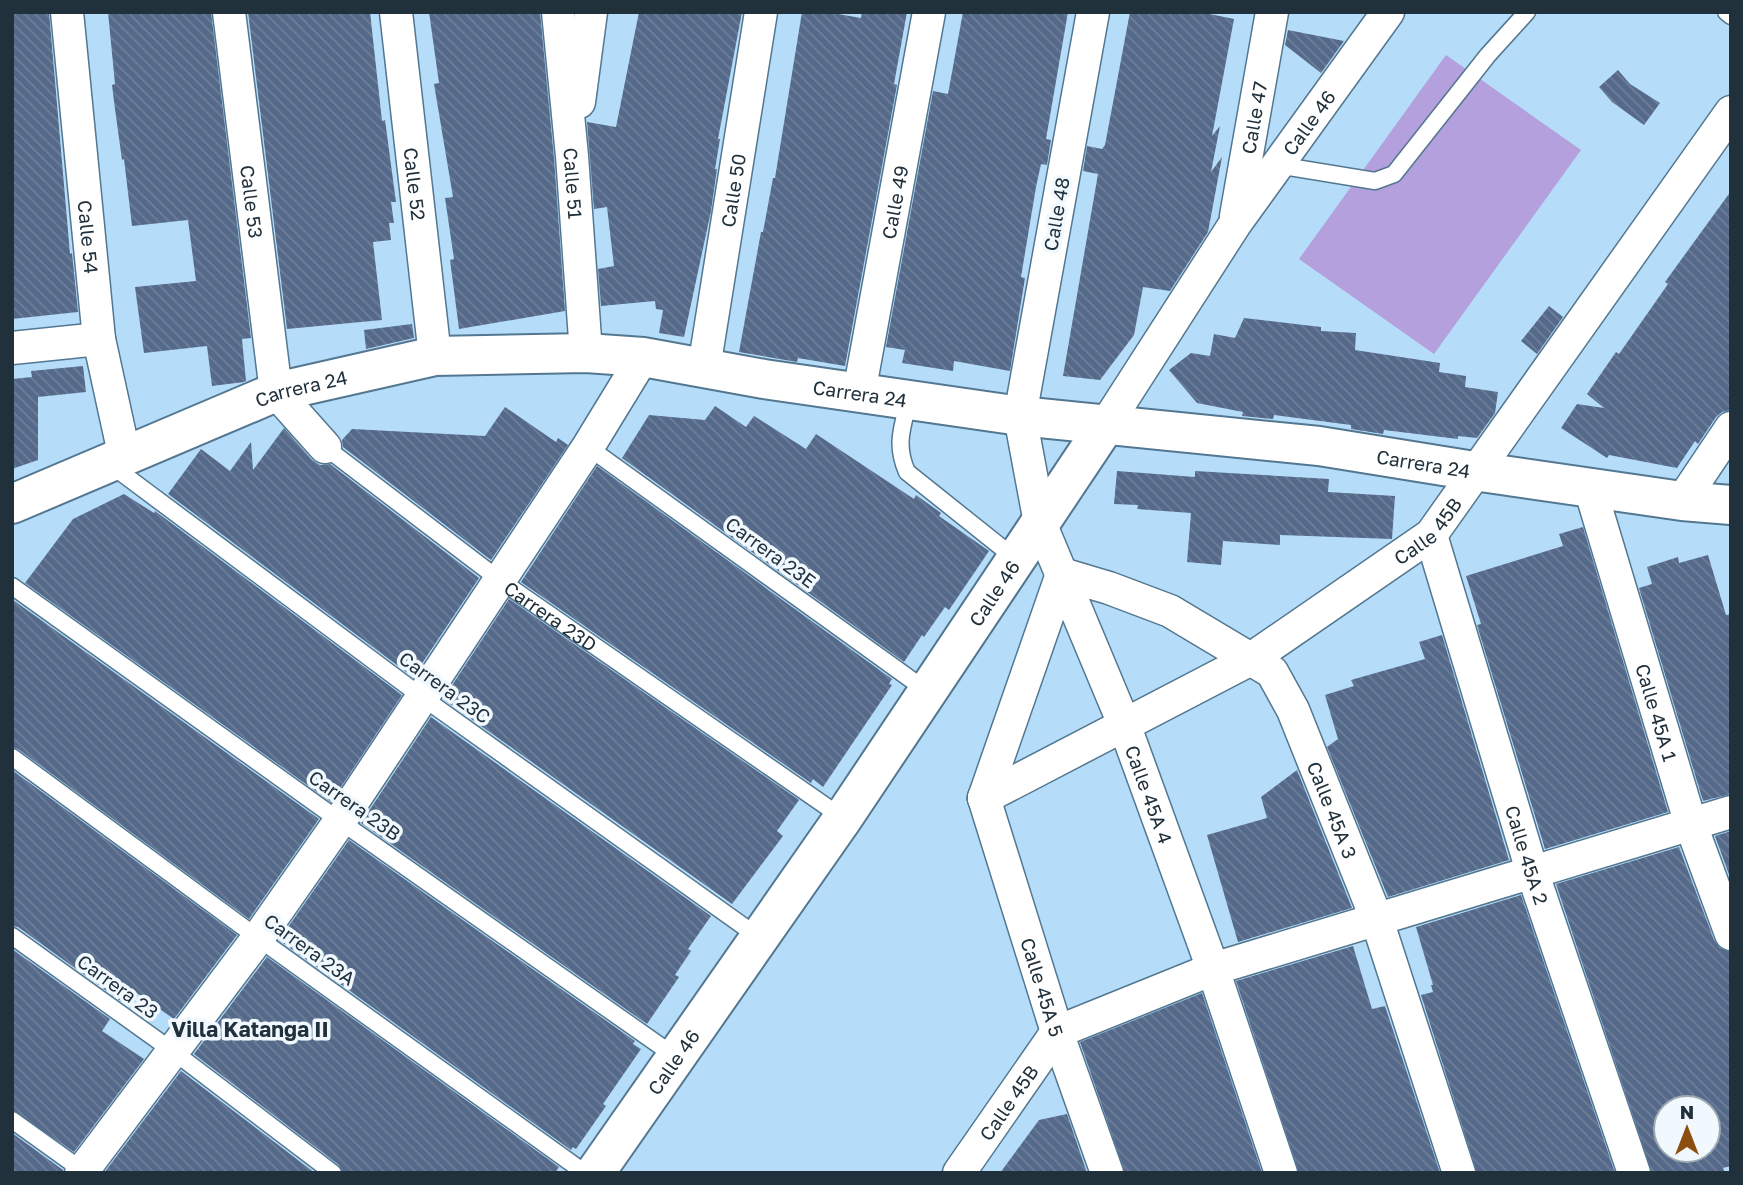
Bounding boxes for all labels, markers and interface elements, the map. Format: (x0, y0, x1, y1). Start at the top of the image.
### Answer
street label: Calle 47 (1236, 80, 1271, 156)
street label: Calle 46 (1277, 85, 1340, 159)
street label: Calle 52 (400, 146, 431, 222)
street label: Calle 51 (560, 146, 588, 220)
street label: Calle 50 (715, 152, 750, 229)
street label: Calle 49 (876, 163, 912, 241)
street label: Calle 53 (237, 164, 268, 239)
street label: Calle 48 (1038, 175, 1074, 253)
street label: Calle 54 (74, 199, 104, 275)
street label: Carrera 24 (251, 365, 349, 411)
street label: Carrera 24 (812, 375, 909, 411)
street label: Carrera 24 (1375, 444, 1472, 482)
street label: Calle 45B (1389, 493, 1466, 569)
street label: Carrera 23E (721, 512, 821, 592)
street label: Calle 46 (963, 555, 1024, 630)
street label: Carrera 23D (500, 576, 602, 656)
street label: Carrera 23C (395, 646, 495, 728)
street label: Calle 45A 1 (1632, 661, 1683, 764)
street label: Calle 45A 4 (1121, 742, 1178, 847)
street label: Calle 45A 3 (1303, 758, 1363, 862)
street label: Carrera 23B (305, 765, 405, 845)
street label: Calle 45A 2 (1501, 802, 1554, 907)
street label: Carrera 23A (260, 908, 360, 990)
street label: Calle 45A 5 (1017, 935, 1069, 1039)
street label: Carrera 23 (73, 949, 163, 1023)
district label: Villa Katanga II (171, 1016, 329, 1042)
street label: Calle 46 (642, 1024, 704, 1099)
street label: Calle 45B (974, 1060, 1042, 1145)
north arrow (1652, 1094, 1722, 1164)
text: N (1680, 1100, 1694, 1123)

